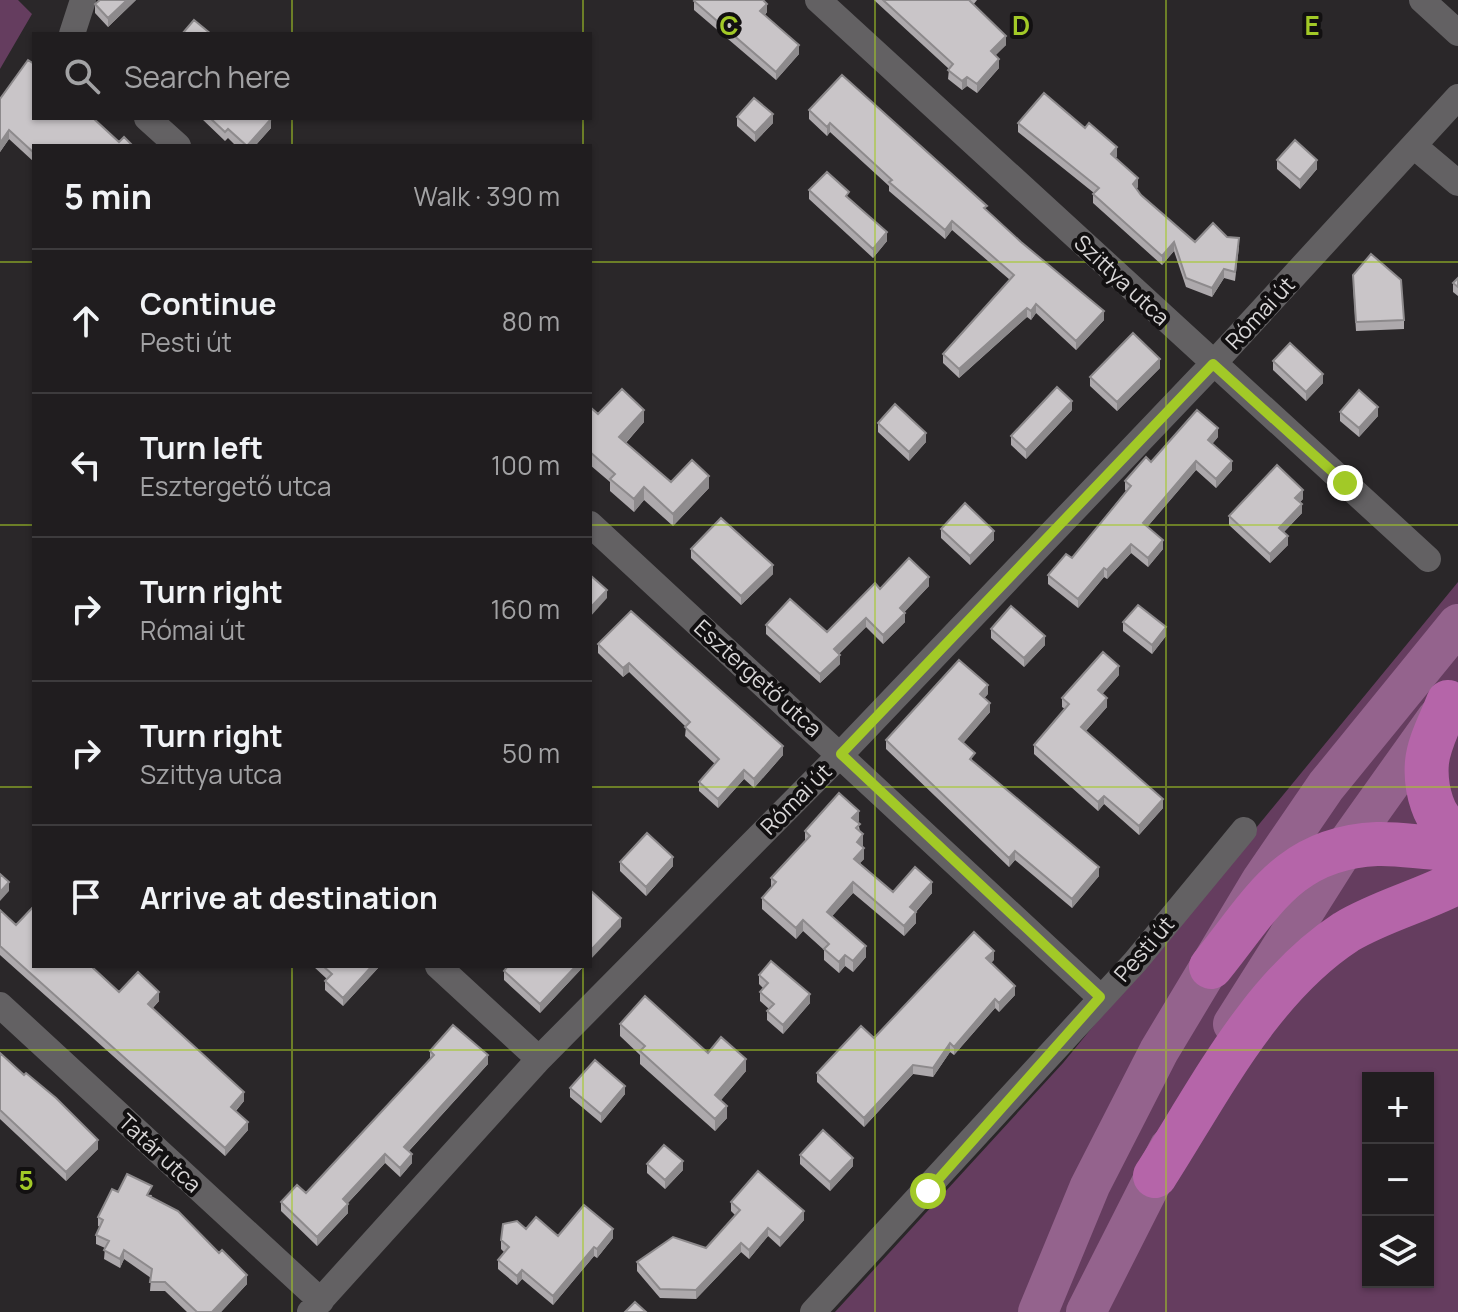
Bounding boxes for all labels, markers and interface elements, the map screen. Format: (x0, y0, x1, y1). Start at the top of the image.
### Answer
text: C (719, 7, 739, 43)
text: D (1012, 7, 1030, 43)
text: E (1304, 7, 1320, 43)
search box (32, 32, 592, 120)
icon: search (60, 54, 104, 98)
text: Search here (124, 56, 291, 97)
text: 5 min (64, 173, 152, 219)
text: Walk · 390 m (414, 178, 560, 214)
street label: Szittya utca (1068, 228, 1176, 332)
street label: Római út (1219, 270, 1302, 356)
text: Continue (140, 283, 276, 324)
icon: ahead (64, 299, 108, 343)
text: 80 m (502, 303, 560, 339)
text: Pesti út (140, 324, 232, 360)
text: Turn left (140, 427, 263, 468)
icon: left (64, 443, 108, 487)
text: 100 m (491, 447, 560, 483)
route end (1327, 465, 1363, 501)
text: Esztergető utca (140, 468, 331, 504)
text: Turn right (140, 571, 283, 612)
icon: right (64, 587, 108, 631)
text: 160 m (491, 591, 560, 627)
text: Római út (140, 612, 245, 648)
street label: Esztergető utca (688, 613, 828, 743)
text: Turn right (140, 715, 283, 756)
icon: right (64, 731, 108, 775)
text: 50 m (502, 735, 560, 771)
text: Szittya utca (140, 756, 282, 792)
street label: Római út (754, 757, 838, 841)
icon: arrive (64, 875, 108, 919)
text: Arrive at destination (140, 877, 438, 918)
street label: Pesti út (1107, 910, 1181, 988)
map controls (1362, 1072, 1434, 1288)
button: + (1362, 1072, 1434, 1144)
street label: Tatár utca (112, 1107, 208, 1199)
button: − (1362, 1144, 1434, 1216)
text: 5 (18, 1162, 34, 1198)
route start (910, 1173, 946, 1209)
button: layers (1362, 1216, 1434, 1288)

